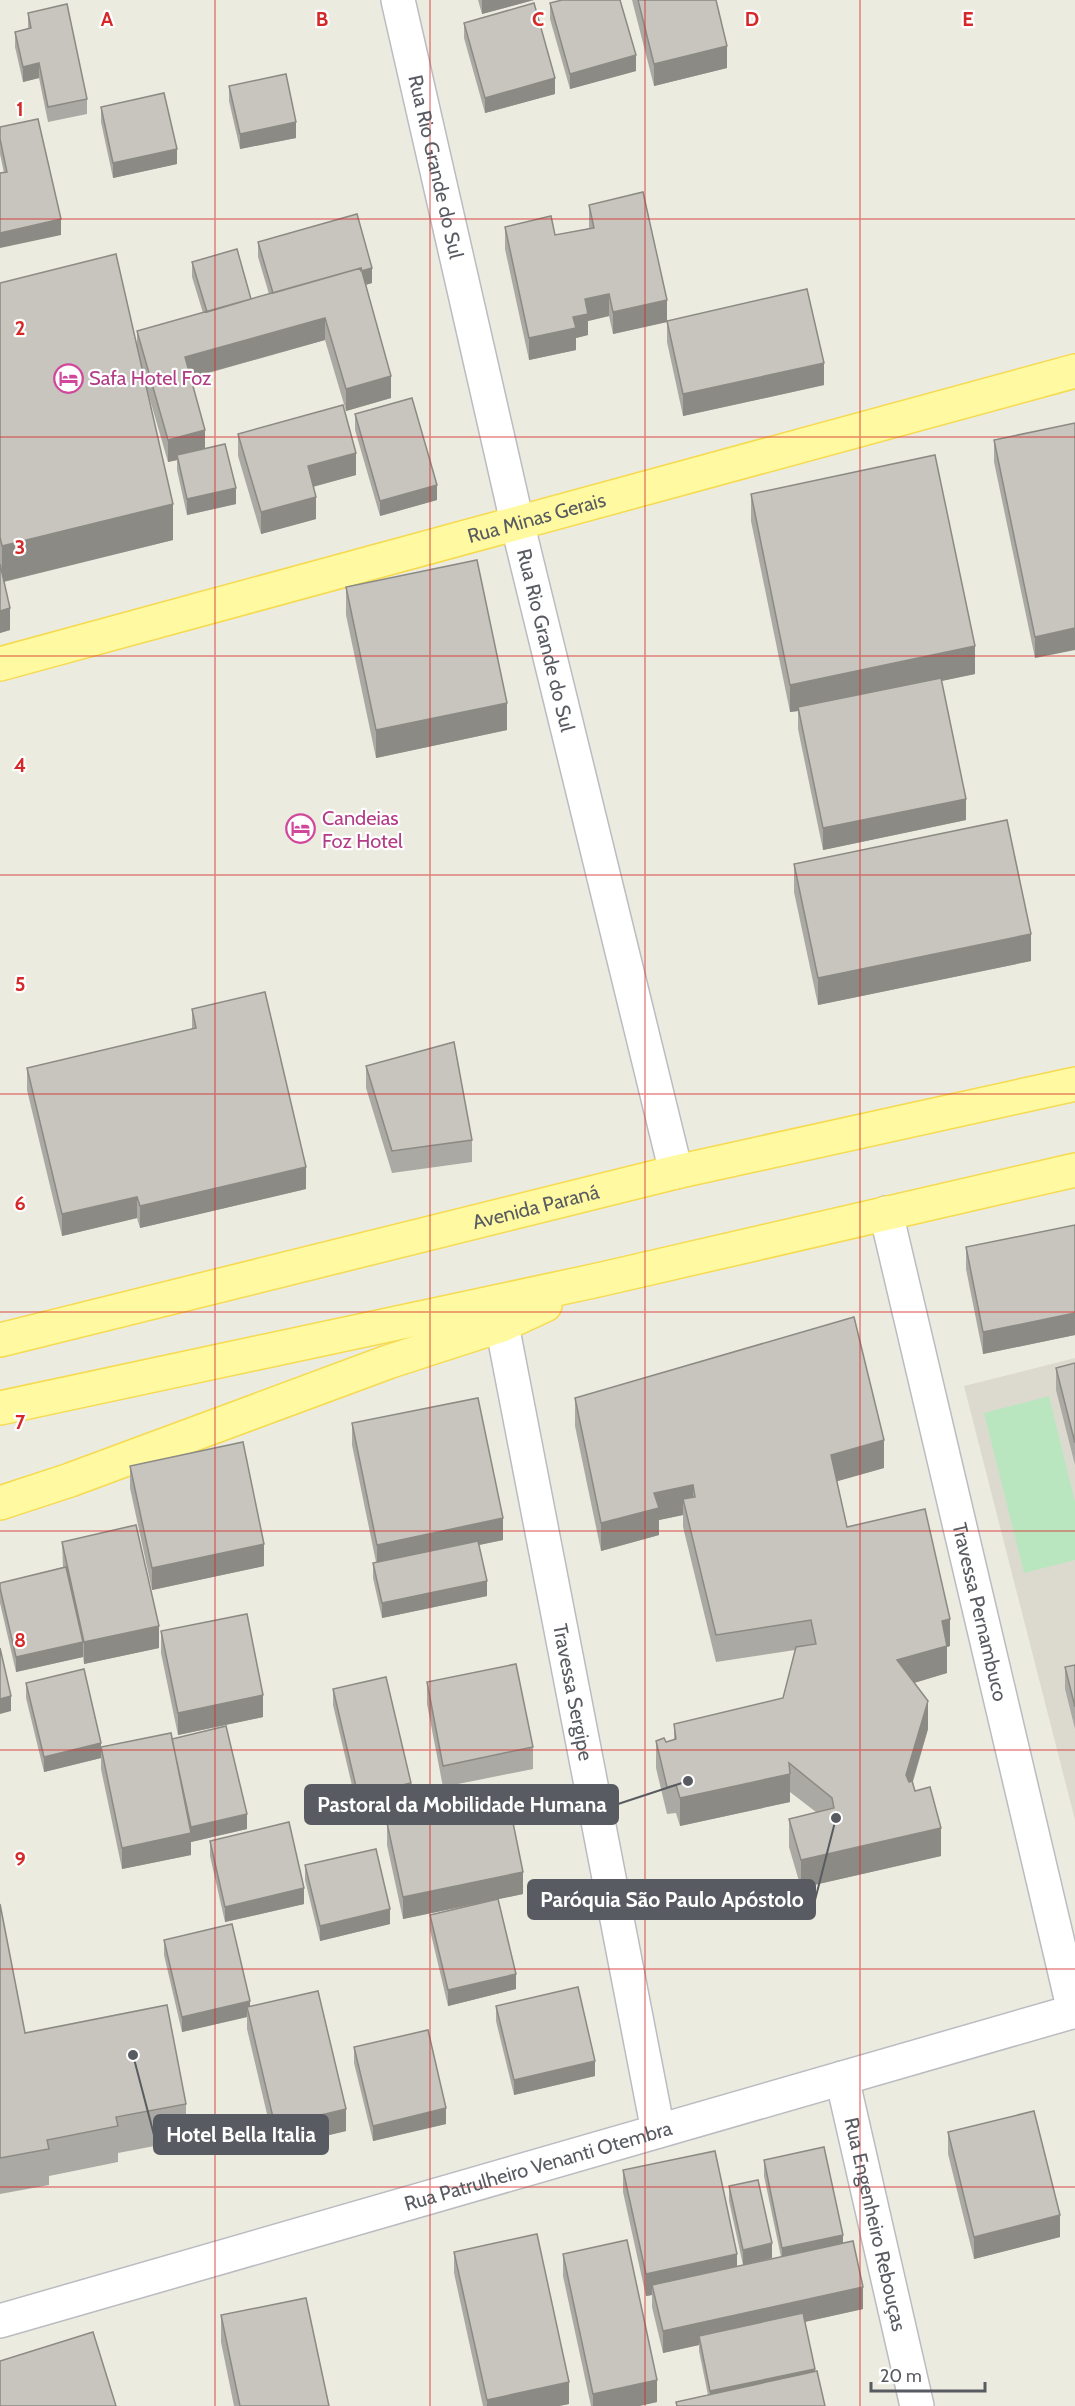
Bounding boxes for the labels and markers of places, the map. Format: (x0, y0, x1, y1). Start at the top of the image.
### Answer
hotel icon: Safa Hotel Foz (52, 362, 84, 394)
place label: Safa Hotel Foz (89, 366, 211, 390)
place label: Candeias Foz Hotel (322, 806, 403, 853)
hotel icon: Candeias Foz Hotel (285, 813, 317, 845)
callout: Pastoral da Mobilidade Humana (305, 1785, 618, 1824)
callout: Paróquia São Paulo Apóstolo (528, 1880, 815, 1919)
callout: Hotel Bella Italia (154, 2115, 328, 2154)

